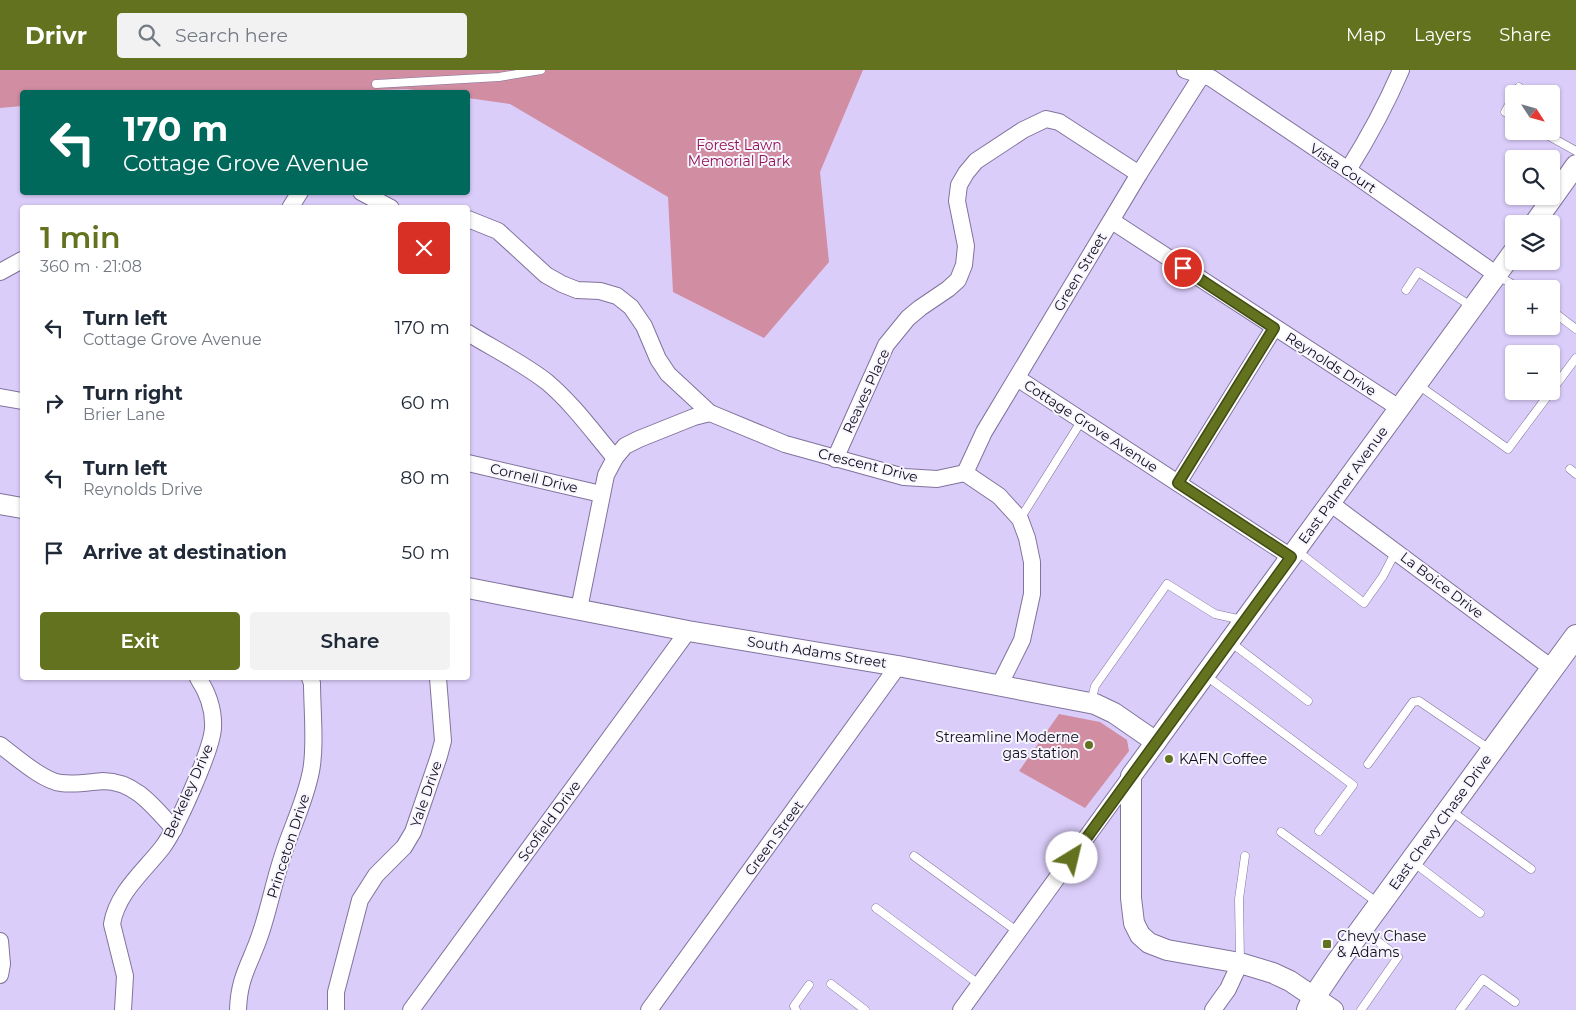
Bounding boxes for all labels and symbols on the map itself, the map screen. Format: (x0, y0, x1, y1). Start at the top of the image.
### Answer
north arrow (1505, 85, 1560, 140)
park label: Forest Lawn Memorial Park (688, 136, 791, 170)
street label: Vista Court (1306, 139, 1380, 197)
street label: Green Street (1049, 229, 1111, 315)
pin (1162, 247, 1204, 289)
street label: Reynolds Drive (1282, 328, 1380, 400)
street label: Reaves Place (839, 346, 893, 436)
street label: Cottage Grove Avenue (1021, 376, 1161, 476)
street label: East Palmer Avenue (1294, 423, 1392, 547)
street label: Crescent Drive (816, 444, 920, 486)
street label: Cornell Drive (488, 459, 580, 497)
street label: La Boice Drive (1397, 548, 1487, 622)
street label: South Adams Street (746, 632, 888, 672)
place label: Streamline Moderne gas station (935, 728, 1079, 762)
marker: Streamline Moderne gas station (1083, 739, 1095, 751)
street label: Berkeley Drive (159, 741, 217, 841)
place label: KAFN Coffee (1179, 750, 1267, 768)
street label: East Chevy Chase Drive (1385, 751, 1495, 893)
marker: KAFN Coffee (1163, 753, 1175, 765)
street label: Yale Drive (406, 759, 446, 829)
street label: Scofield Drive (514, 777, 584, 865)
street label: Princeton Drive (263, 792, 313, 900)
street label: Green Street (741, 797, 808, 879)
position arrow (1045, 831, 1097, 883)
place label: Chevy Chase & Adams (1337, 927, 1426, 961)
marker: Chevy Chase & Adams (1321, 938, 1333, 950)

